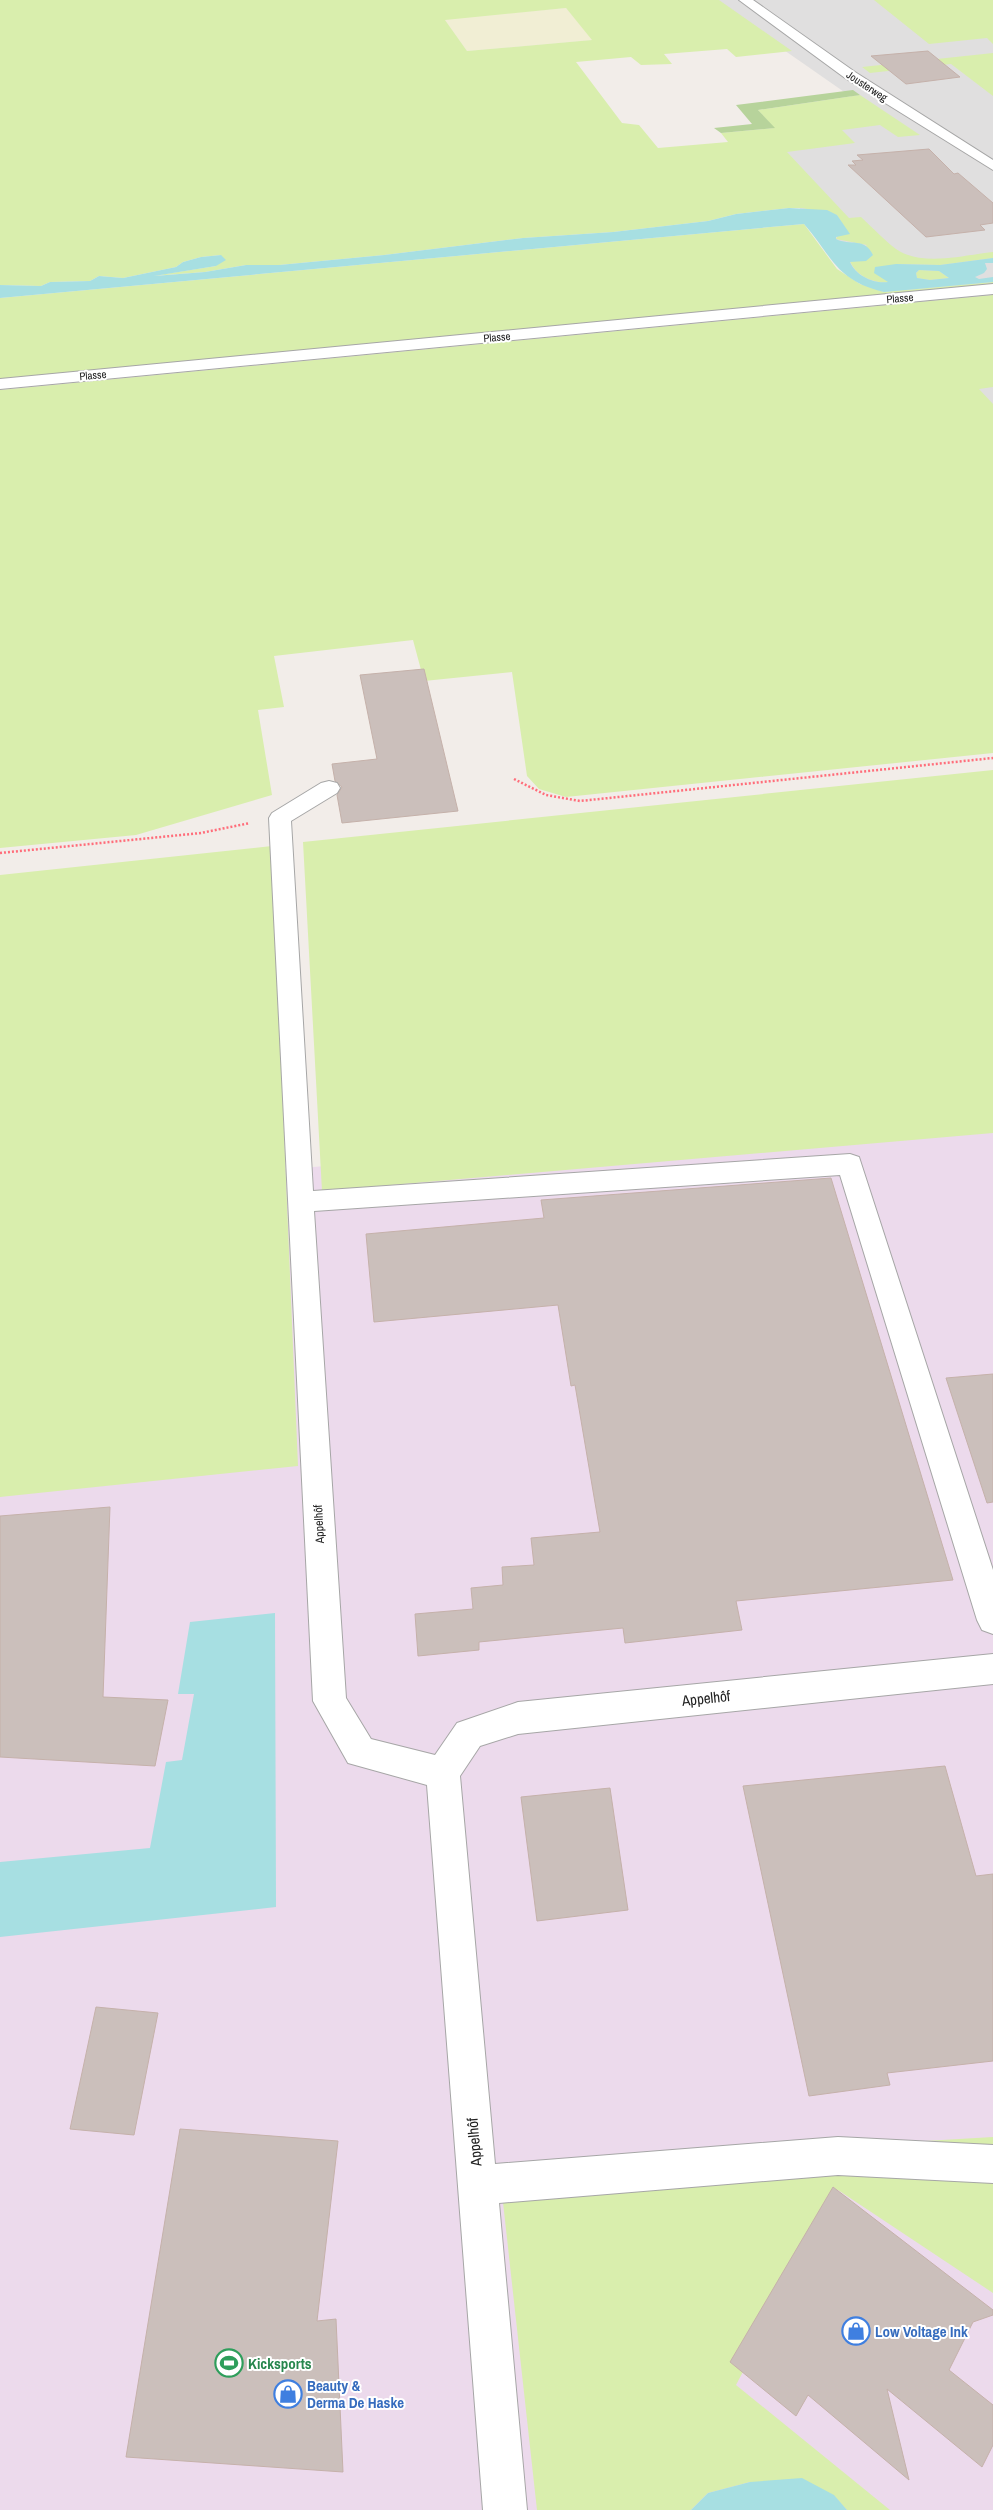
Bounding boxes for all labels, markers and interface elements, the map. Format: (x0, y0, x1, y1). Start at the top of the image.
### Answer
street label: Jousterweg (844, 68, 890, 104)
street label: Plasse (886, 290, 914, 306)
street label: Plasse (483, 329, 511, 345)
street label: Plasse (79, 367, 107, 383)
street label: Appelhôf (310, 1504, 328, 1545)
street label: Appelhôf (680, 1685, 732, 1711)
street label: Appelhôf (461, 2116, 487, 2168)
shop icon: Low Voltage Ink (841, 2316, 871, 2346)
place label: Low Voltage Ink (875, 2321, 968, 2342)
sports icon: Kicksports (214, 2348, 244, 2378)
place label: Kicksports (248, 2353, 312, 2374)
place label: Beauty & Derma De Haske (307, 2375, 404, 2413)
shop icon: Beauty & Derma De Haske (273, 2379, 303, 2409)

